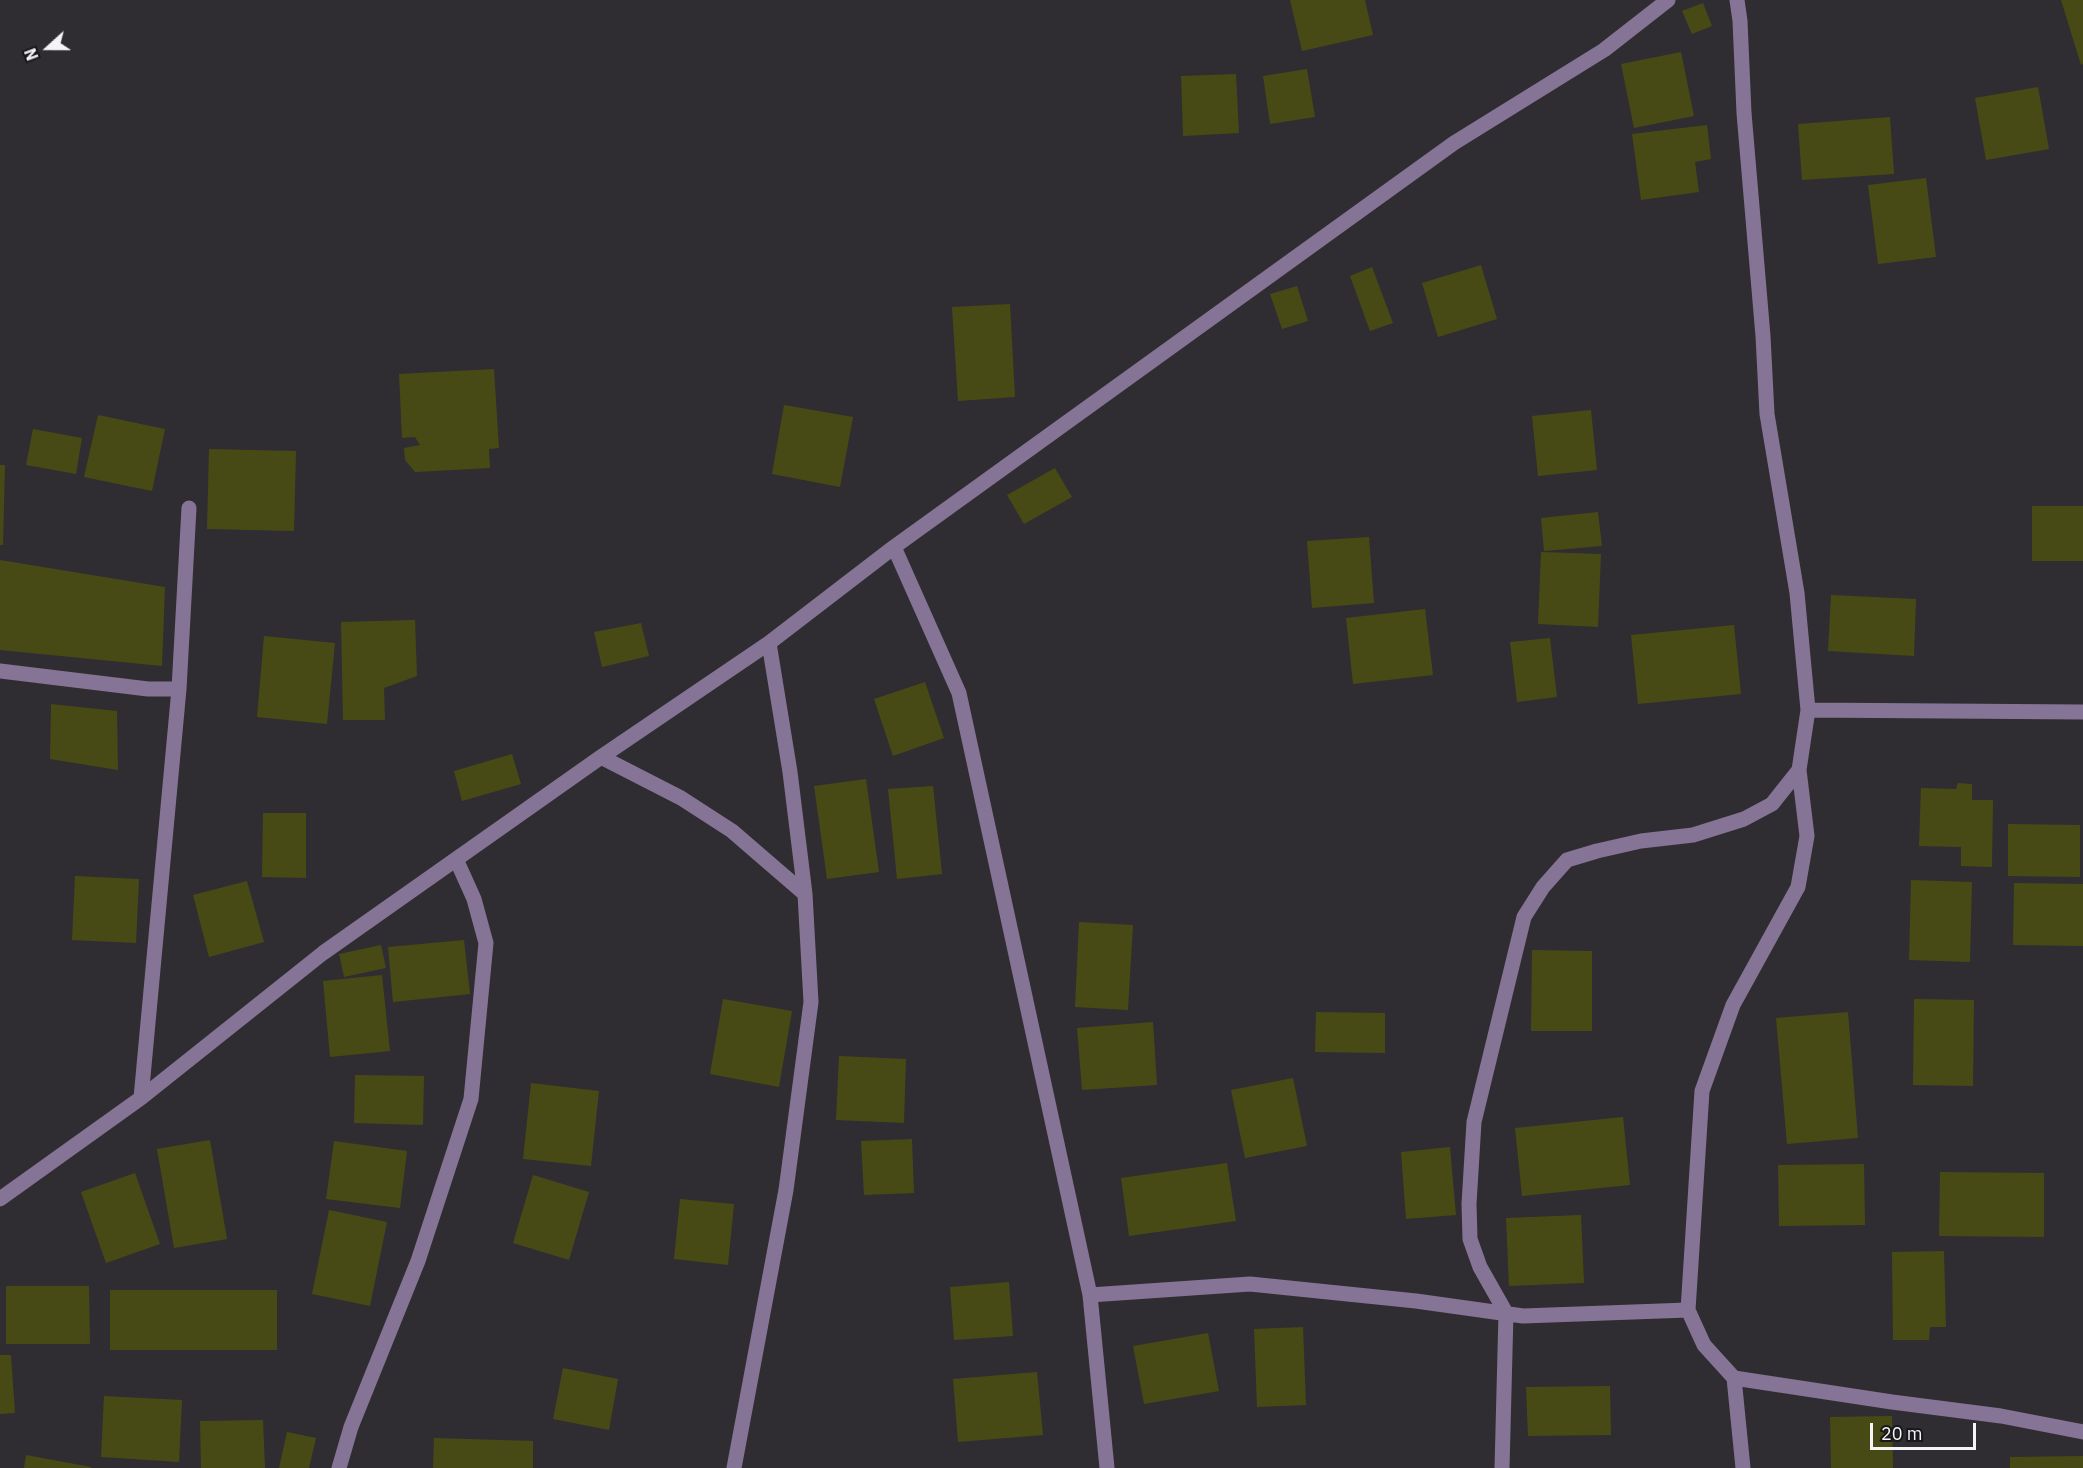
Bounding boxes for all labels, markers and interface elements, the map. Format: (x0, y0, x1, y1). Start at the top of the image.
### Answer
north arrow (18, 18, 78, 78)
text: N (20, 45, 43, 63)
scale bar (1873, 1411, 1980, 1449)
text: 20 m (1881, 1422, 1923, 1445)

